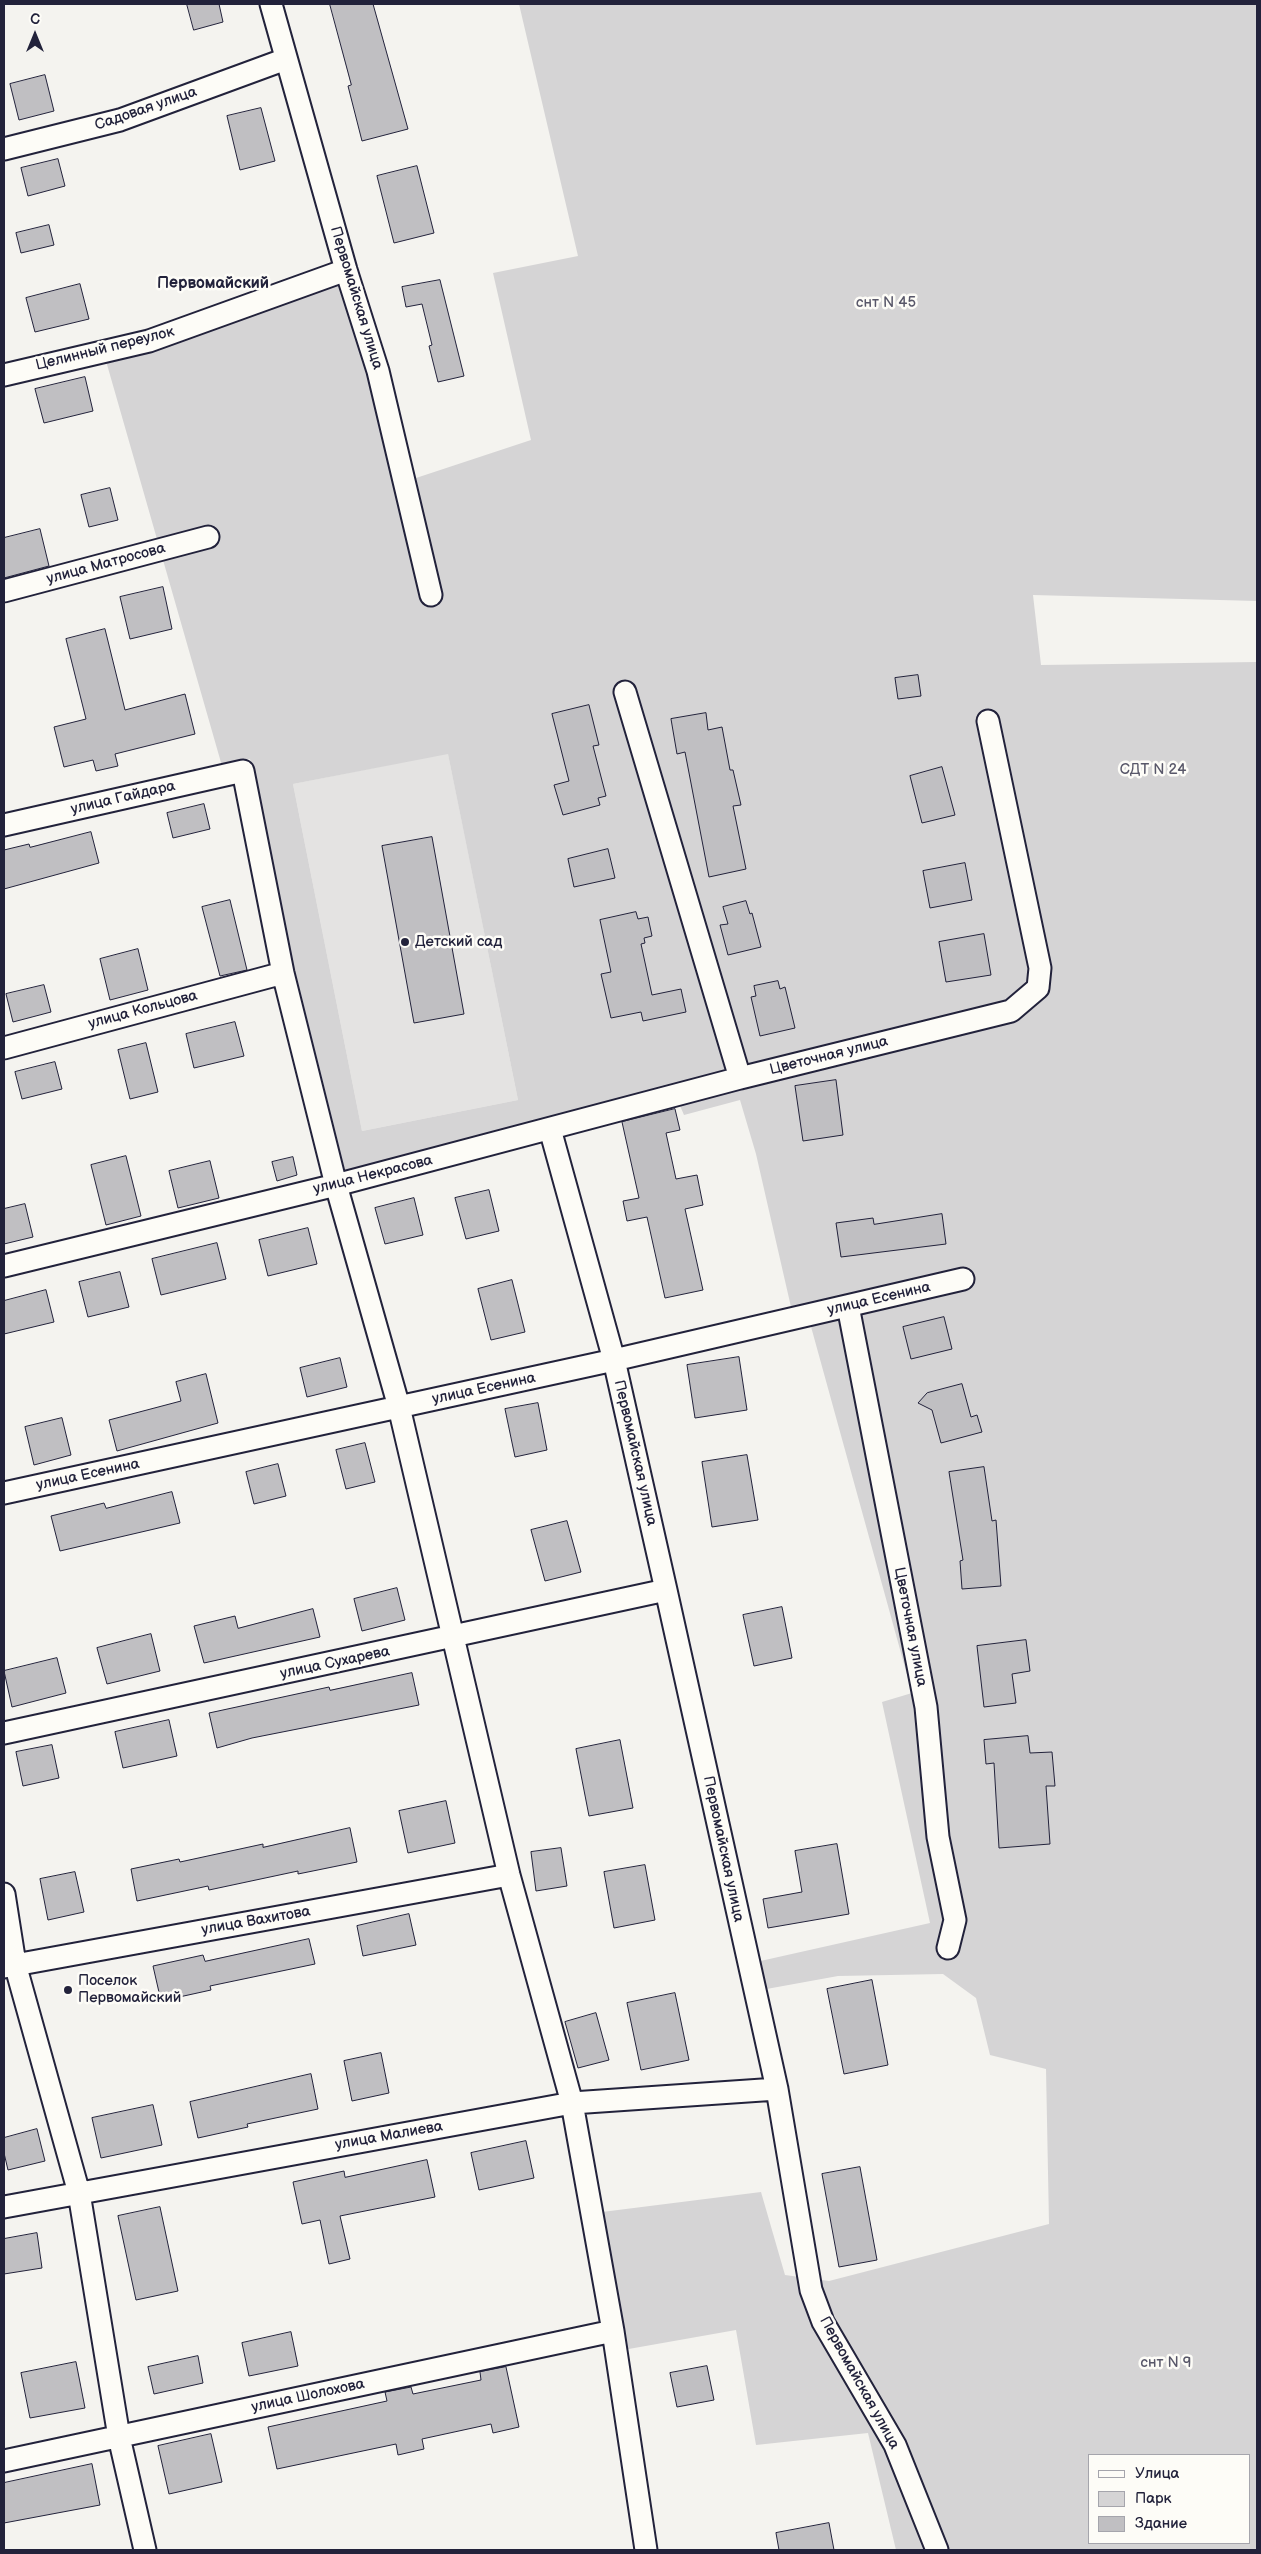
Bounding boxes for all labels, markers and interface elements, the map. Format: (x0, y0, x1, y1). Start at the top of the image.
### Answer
north arrow (10, 10, 60, 60)
text: С (30, 11, 40, 28)
street label: Садовая улица (93, 83, 199, 135)
street label: Первомайская улица (326, 224, 386, 372)
district label: Первомайский (157, 274, 269, 294)
park label: снт N 45 (856, 294, 916, 312)
street label: Целинный переулок (34, 323, 176, 375)
street label: улица Матросова (45, 540, 167, 588)
park label: СДТ N 24 (1120, 761, 1186, 779)
street label: улица Гайдара (69, 777, 177, 819)
place label: Детский сад (415, 933, 502, 951)
marker: Детский сад (399, 936, 411, 948)
street label: улица Кольцова (86, 987, 200, 1033)
street label: Цветочная улица (768, 1033, 890, 1079)
street label: улица Некрасова (312, 1151, 434, 1199)
street label: улица Есенина (826, 1278, 932, 1320)
street label: улица Есенина (431, 1369, 537, 1409)
street label: Первомайская улица (609, 1378, 661, 1528)
street label: улица Есенина (35, 1455, 141, 1495)
street label: Цветочная улица (890, 1566, 930, 1688)
street label: улица Сухарева (279, 1643, 391, 1683)
street label: Первомайская улица (699, 1774, 747, 1924)
street label: улица Вахитова (200, 1903, 312, 1939)
place label: Поселок Первомайский (78, 1972, 181, 2007)
marker: Поселок Первомайский (62, 1984, 74, 1996)
street label: улица Малиева (334, 2118, 444, 2154)
street label: Первомайская улица (815, 2314, 903, 2452)
park label: снт N 9 (1141, 2354, 1191, 2372)
street label: улица Шолохова (250, 2375, 366, 2417)
legend (1088, 2454, 1251, 2544)
text: Улица (1135, 2464, 1179, 2483)
text: Парк (1135, 2489, 1172, 2508)
text: Здание (1135, 2514, 1187, 2533)

